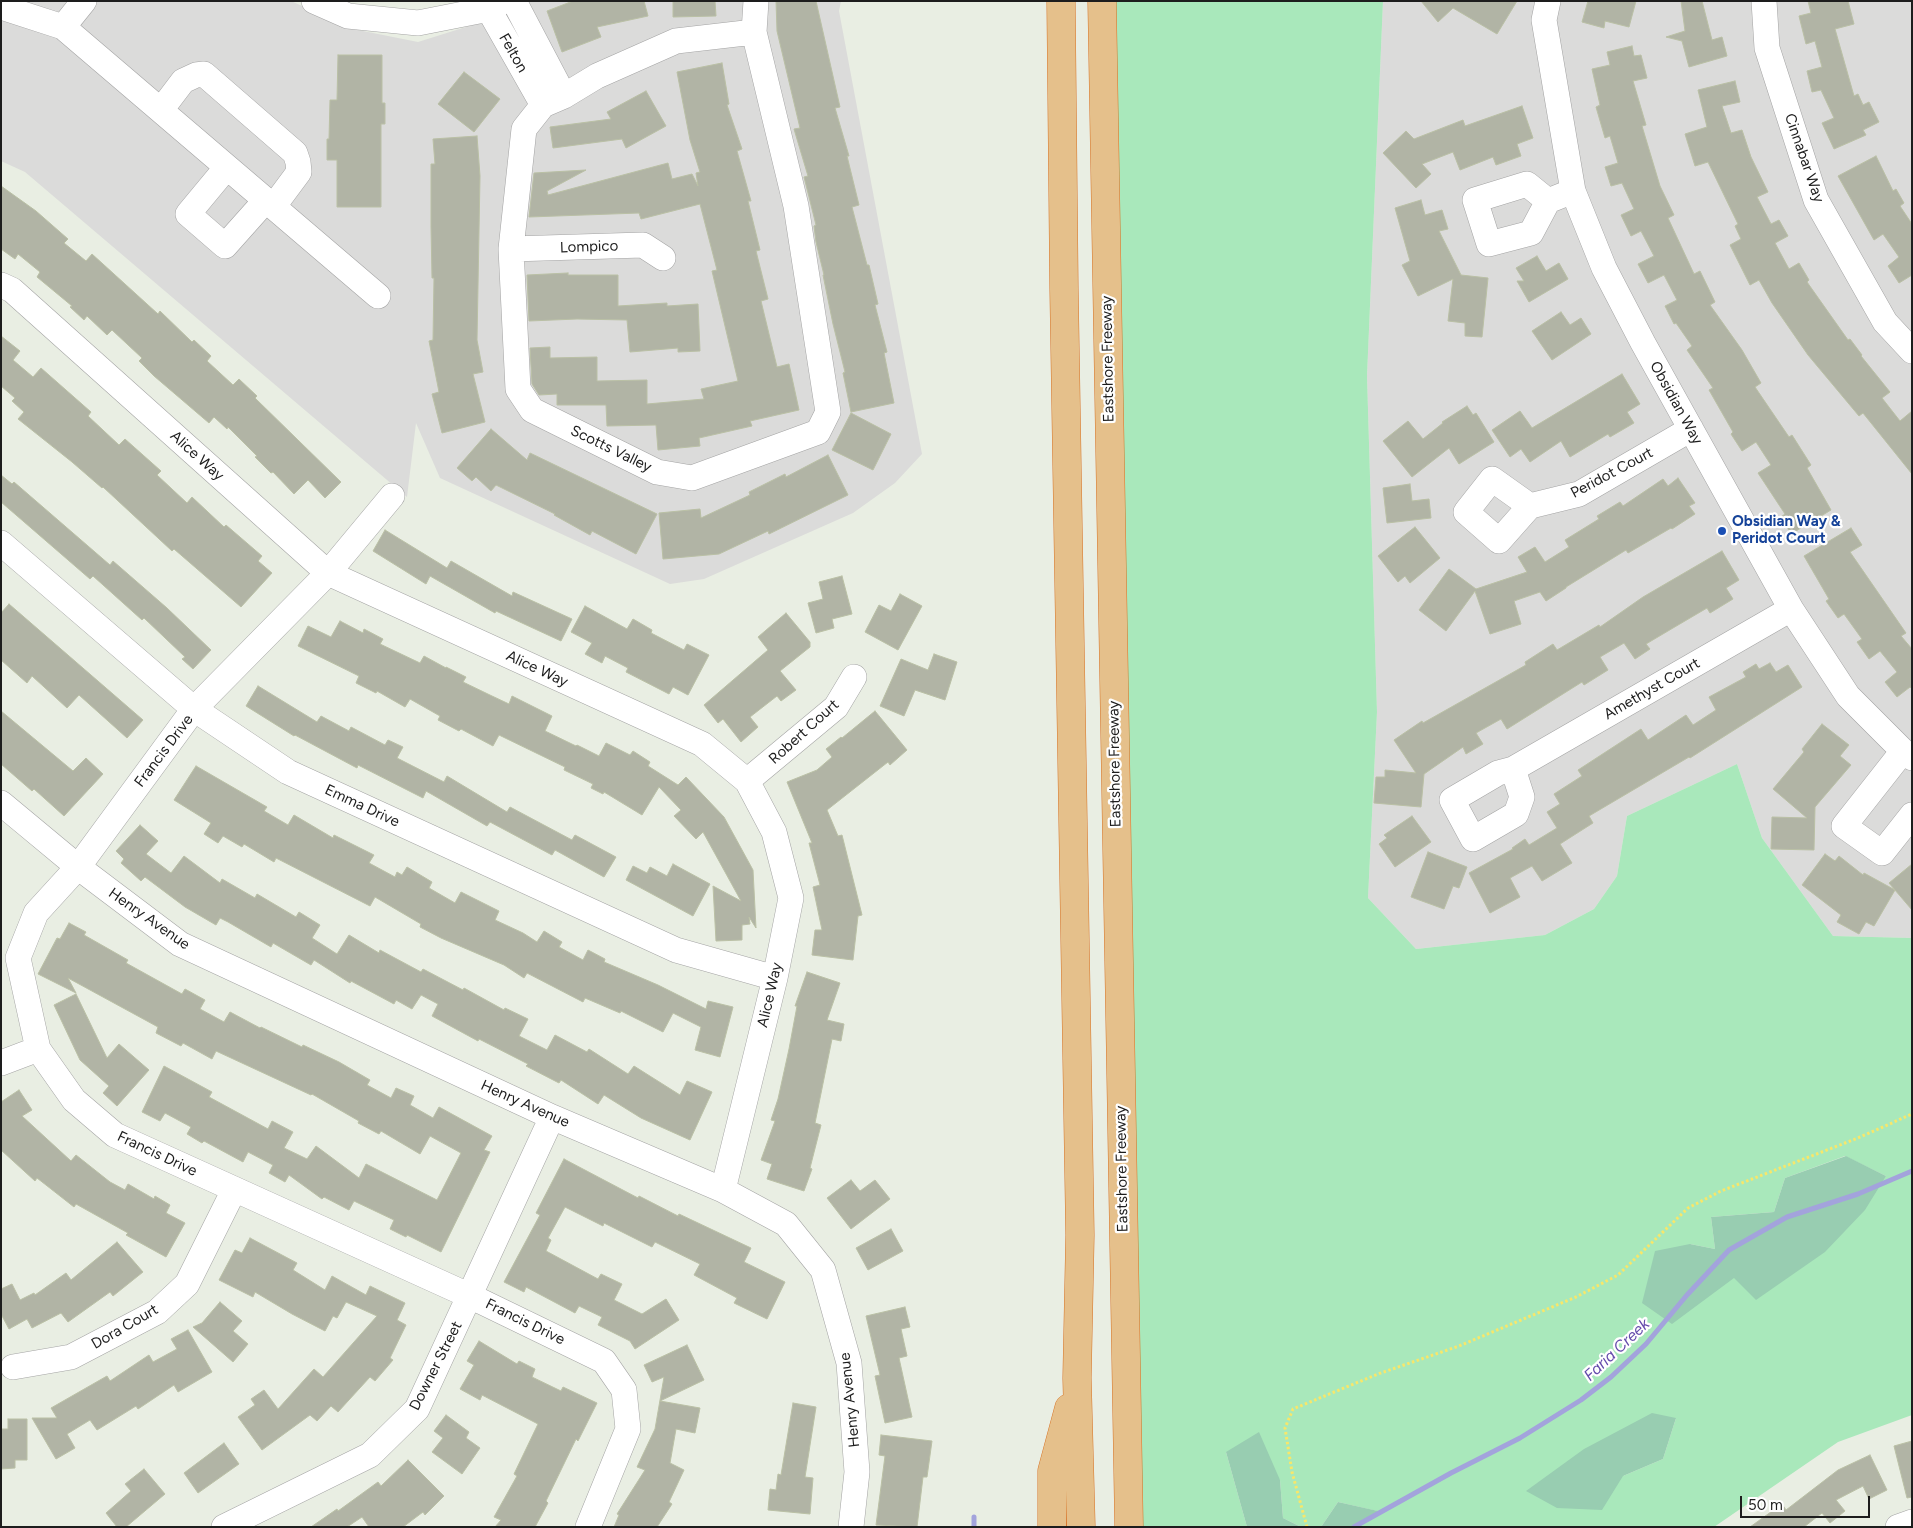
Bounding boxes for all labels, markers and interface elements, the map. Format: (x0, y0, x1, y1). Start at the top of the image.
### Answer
street label: Felton (495, 30, 531, 76)
street label: Cinnabar Way (1780, 111, 1828, 205)
street label: Lompico (559, 237, 619, 257)
street label: Eastshore Freeway (1098, 296, 1118, 422)
street label: Obsidian Way (1646, 358, 1706, 448)
street label: Scotts Valley (568, 422, 654, 476)
street label: Alice Way (166, 427, 228, 485)
street label: Peridot Court (1568, 444, 1656, 502)
place label: Obsidian Way & Peridot Court (1732, 513, 1840, 548)
marker: Obsidian Way & Peridot Court (1716, 525, 1728, 537)
street label: Alice Way (503, 647, 571, 691)
street label: Amethyst Court (1601, 654, 1703, 724)
street label: Robert Court (765, 696, 843, 768)
street label: Eastshore Freeway (1105, 701, 1125, 827)
street label: Francis Drive (131, 711, 197, 791)
street label: Emma Drive (322, 781, 402, 831)
street label: Henry Avenue (105, 884, 193, 954)
street label: Alice Way (754, 961, 786, 1029)
street label: Henry Avenue (478, 1076, 572, 1132)
street label: Eastshore Freeway (1112, 1106, 1132, 1232)
street label: Francis Drive (114, 1128, 200, 1180)
street label: Francis Drive (482, 1295, 568, 1349)
street label: Dora Court (88, 1301, 162, 1353)
water label: Faria Creek (1580, 1315, 1654, 1385)
street label: Downer Street (406, 1318, 466, 1414)
street label: Henry Avenue (836, 1352, 864, 1448)
scale bar (1743, 1486, 1873, 1518)
text: 50 m (1748, 1496, 1783, 1514)

